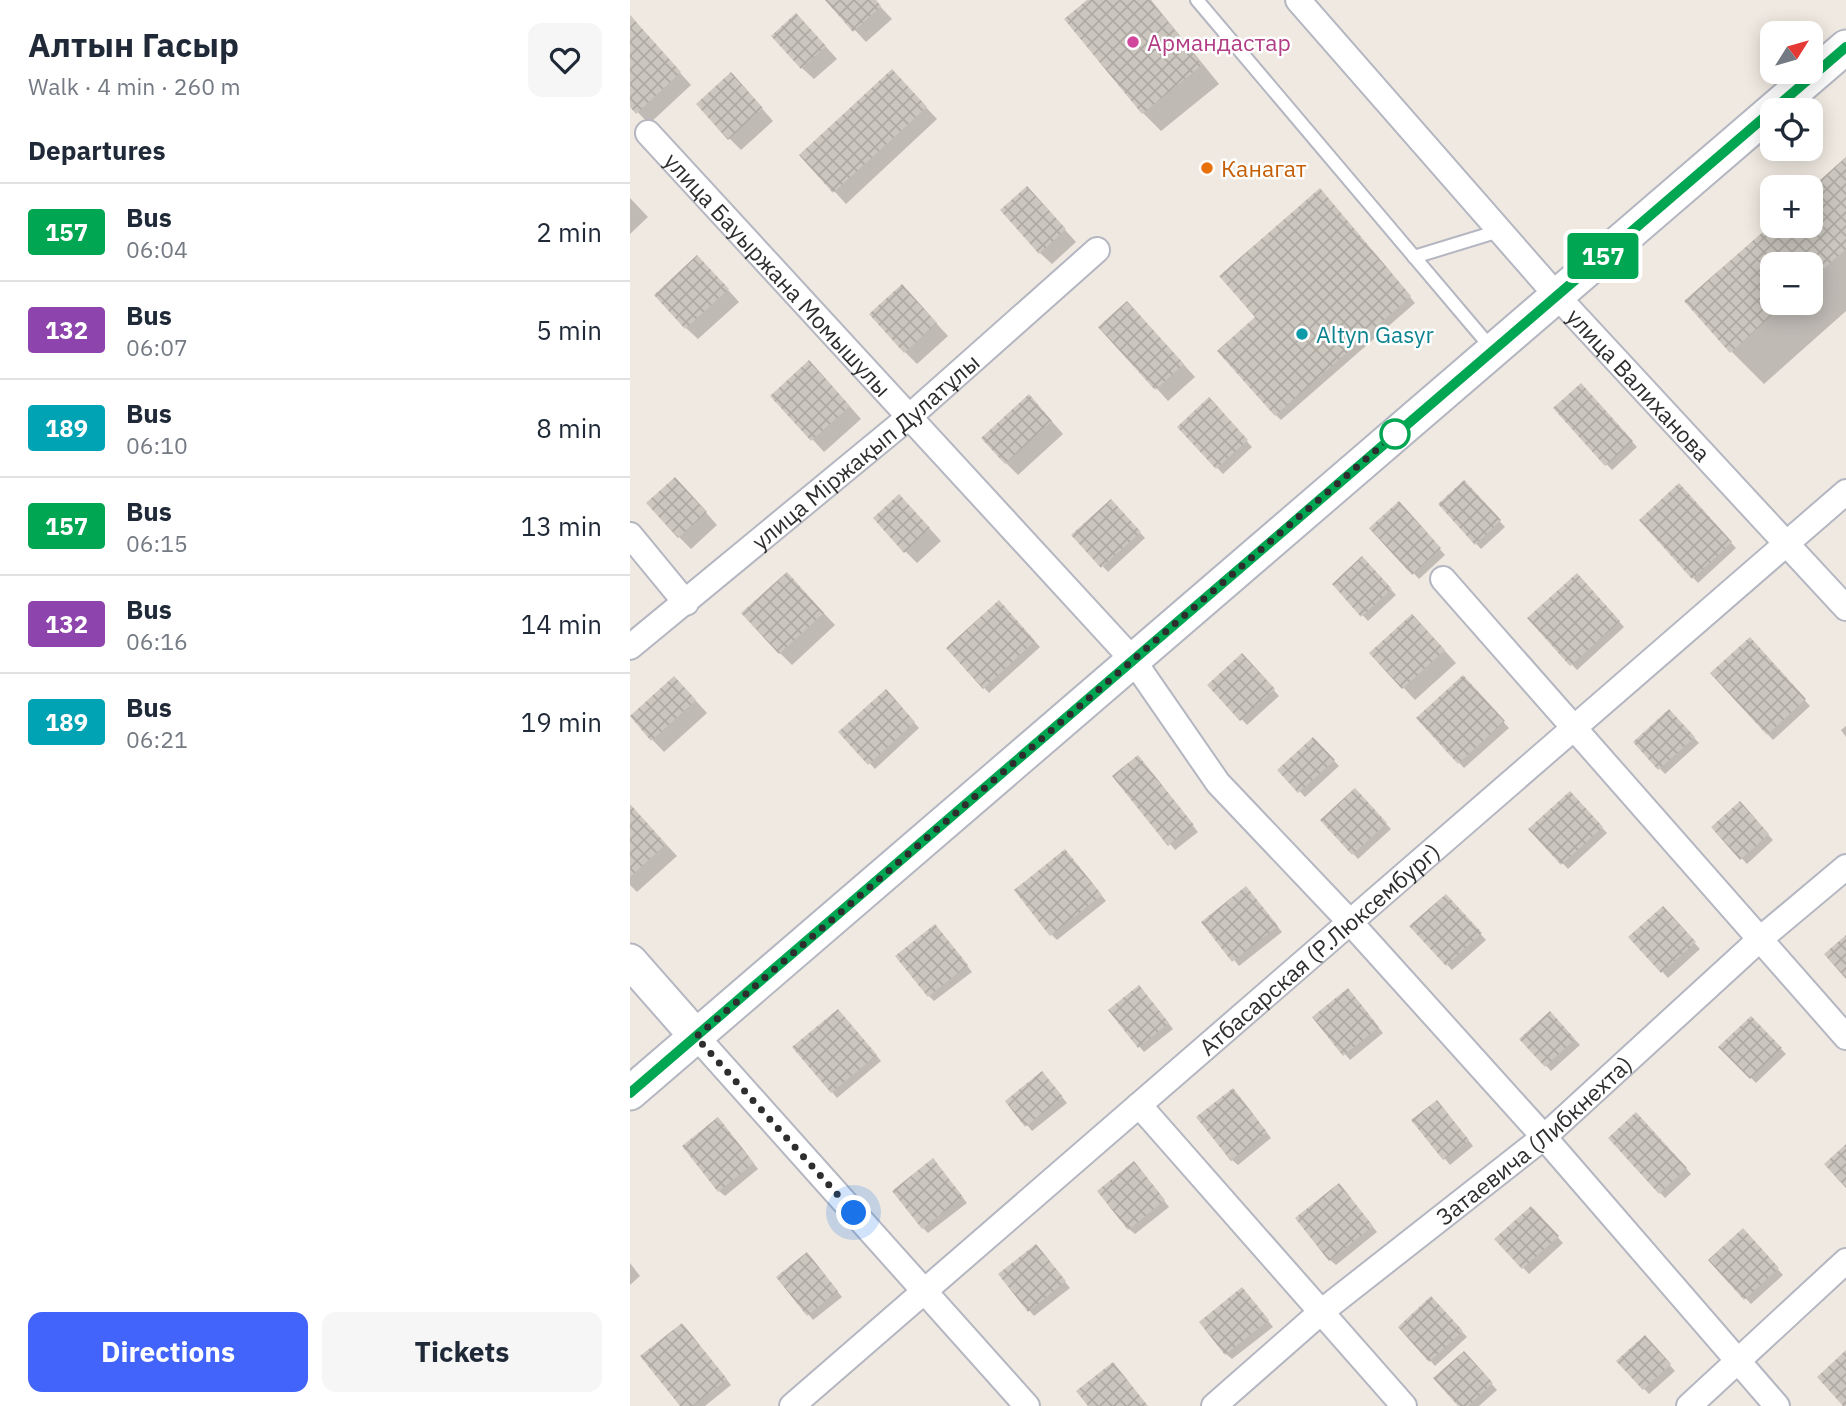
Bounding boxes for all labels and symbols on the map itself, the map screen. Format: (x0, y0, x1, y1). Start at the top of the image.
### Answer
north arrow (1760, 21, 1824, 84)
place label: Армандастар (1147, 27, 1291, 57)
marker: Армандастар (1125, 34, 1141, 50)
street label: улица Бауыржана Момышулы (658, 146, 898, 403)
place label: Канагат (1221, 153, 1307, 183)
marker: Канагат (1199, 160, 1215, 176)
line badge: 157 (1563, 233, 1643, 279)
street label: улица Валиханова (1561, 301, 1717, 468)
place label: Altyn Gasyr (1316, 319, 1434, 349)
marker: Altyn Gasyr (1294, 326, 1310, 342)
street label: улица Міржақып Дулатұлы (745, 347, 985, 556)
unlabelled marker (1380, 419, 1410, 449)
street label: Атбасарская (Р.Люксембург) (1193, 836, 1446, 1061)
street label: Затаевича (Либкнехта) (1429, 1049, 1638, 1231)
your location (836, 1195, 871, 1230)

